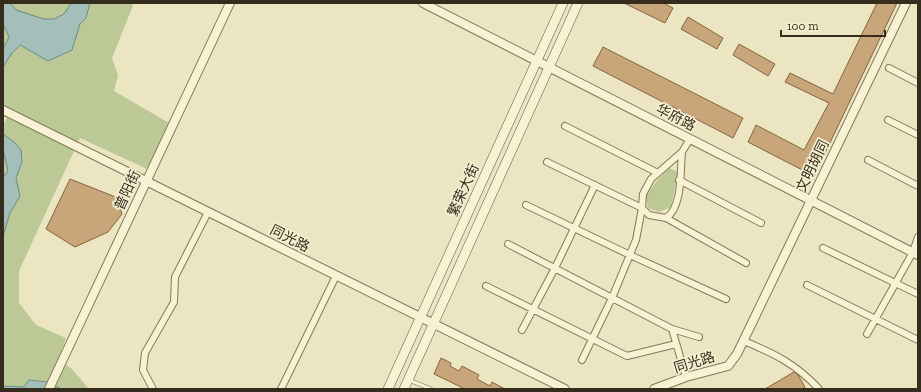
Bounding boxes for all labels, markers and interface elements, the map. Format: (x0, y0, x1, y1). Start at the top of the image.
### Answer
scale bar (781, 12, 885, 38)
text: 100 m (787, 19, 819, 33)
street label: 华府路 (653, 100, 698, 135)
street label: 文明胡同 (793, 137, 832, 195)
street label: 繁荣大街 (444, 161, 483, 219)
street label: 普阳街 (111, 168, 144, 213)
street label: 同光路 (267, 221, 312, 256)
street label: 同光路 (672, 348, 717, 377)

